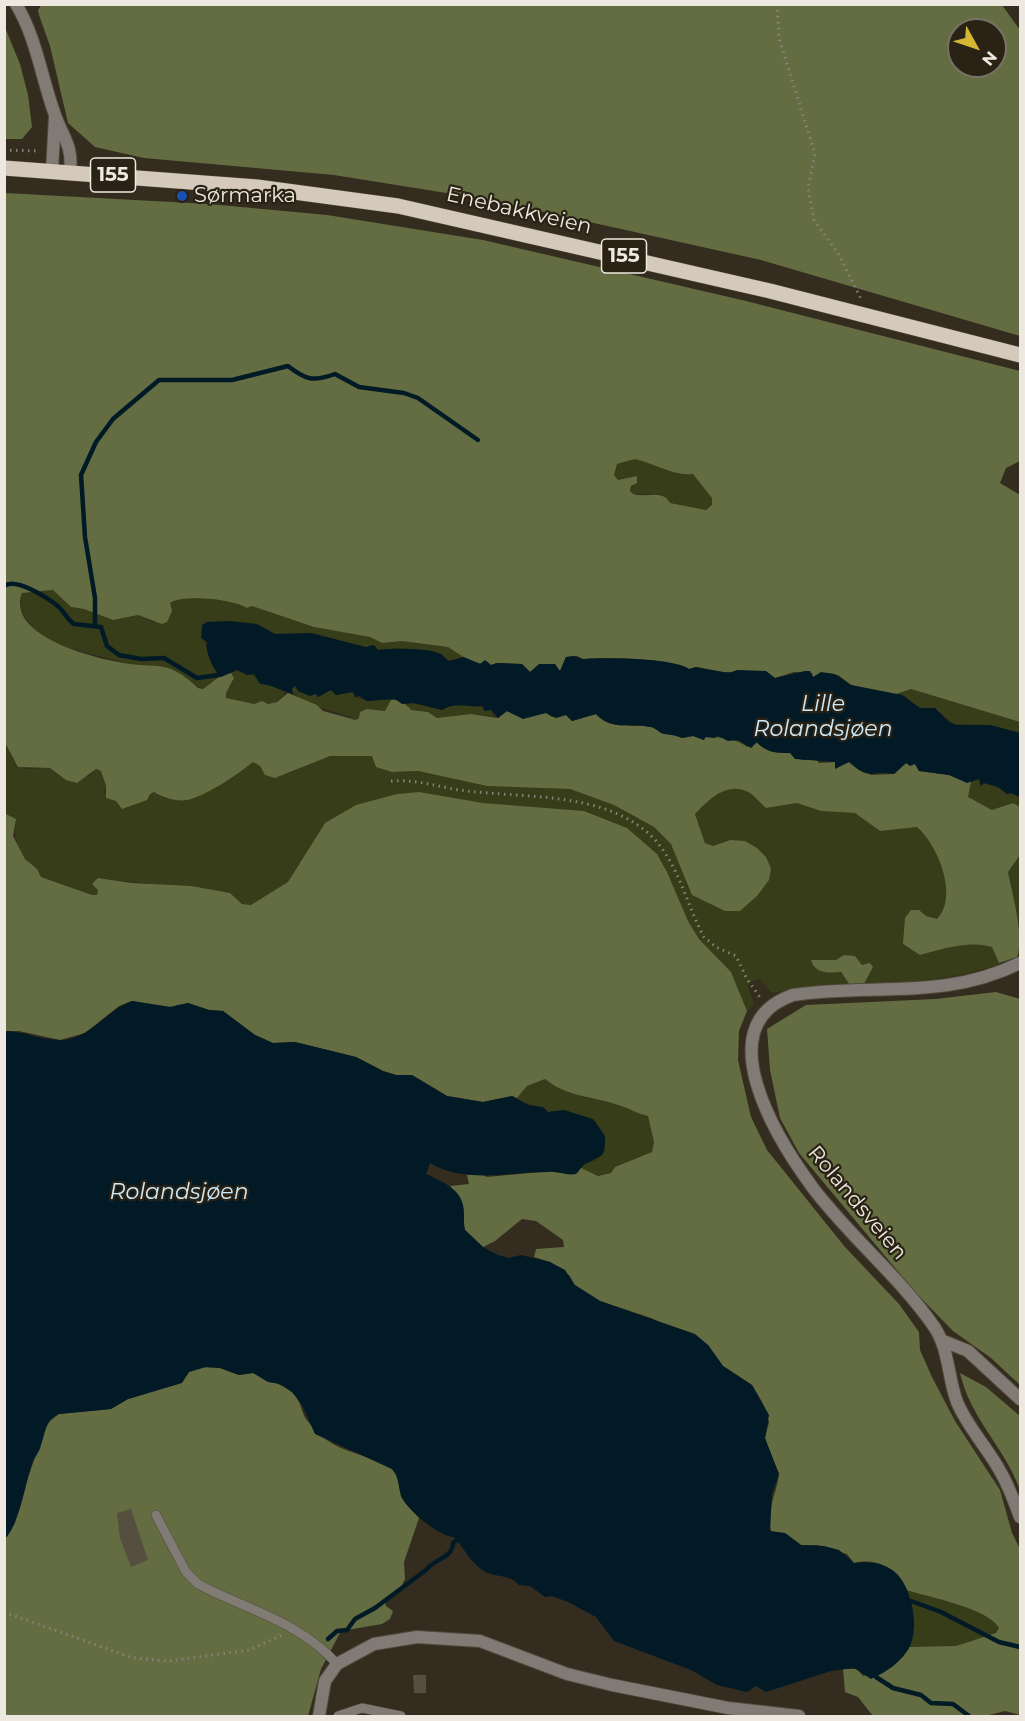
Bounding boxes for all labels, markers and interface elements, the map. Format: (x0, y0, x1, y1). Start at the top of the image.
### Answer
north arrow (947, 18, 1007, 78)
text: N (978, 48, 1001, 70)
road number: 155 (90, 158, 136, 192)
street label: Enebakkveien (444, 182, 594, 240)
place label: Sørmarka (194, 183, 296, 209)
marker: Sørmarka (175, 189, 189, 203)
road number: 155 (602, 239, 646, 273)
water label: Lille Rolandsjøen (753, 692, 893, 744)
street label: Rolandsveien (802, 1141, 912, 1265)
water label: Rolandsjøen (109, 1180, 249, 1206)

